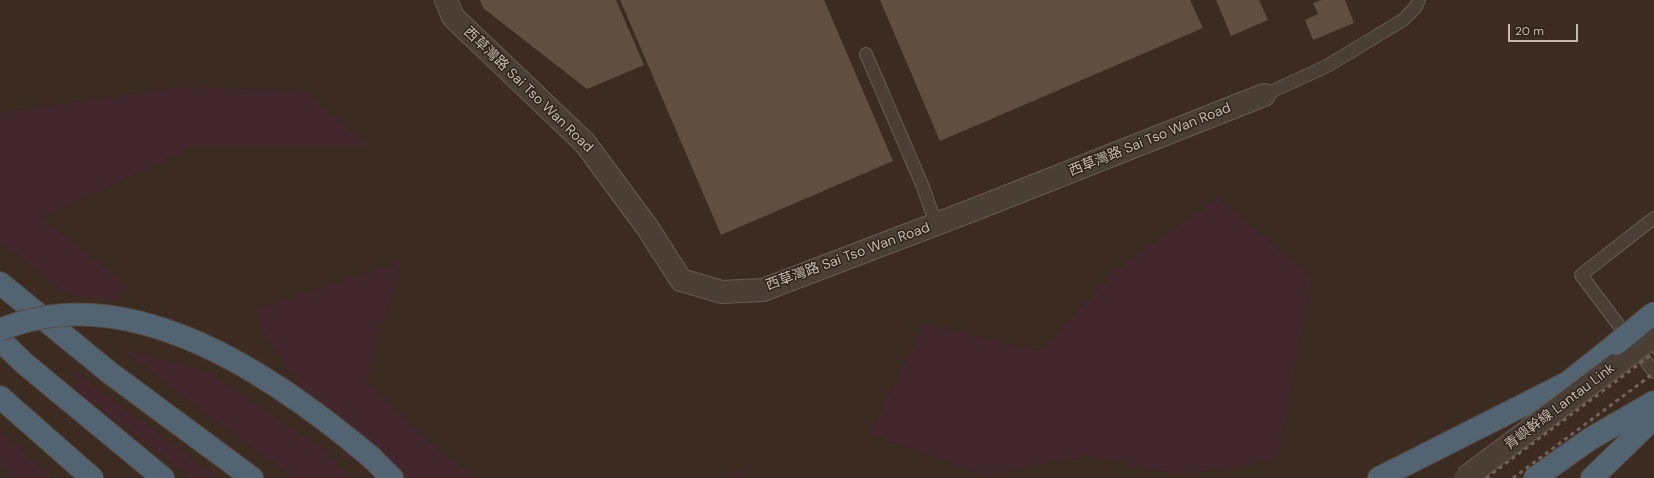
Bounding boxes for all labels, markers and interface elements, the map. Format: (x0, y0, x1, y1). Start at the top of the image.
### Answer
scale bar (1510, 16, 1580, 42)
text: 20 m (1515, 23, 1544, 39)
street label: 西草灣路 Sai Tso Wan Road (460, 24, 596, 156)
street label: 西草灣路 Sai Tso Wan Road (1067, 100, 1233, 180)
street label: 西草灣路 Sai Tso Wan Road (764, 219, 932, 295)
street label: 青嶼幹線 Lantau Link (1502, 360, 1618, 454)

